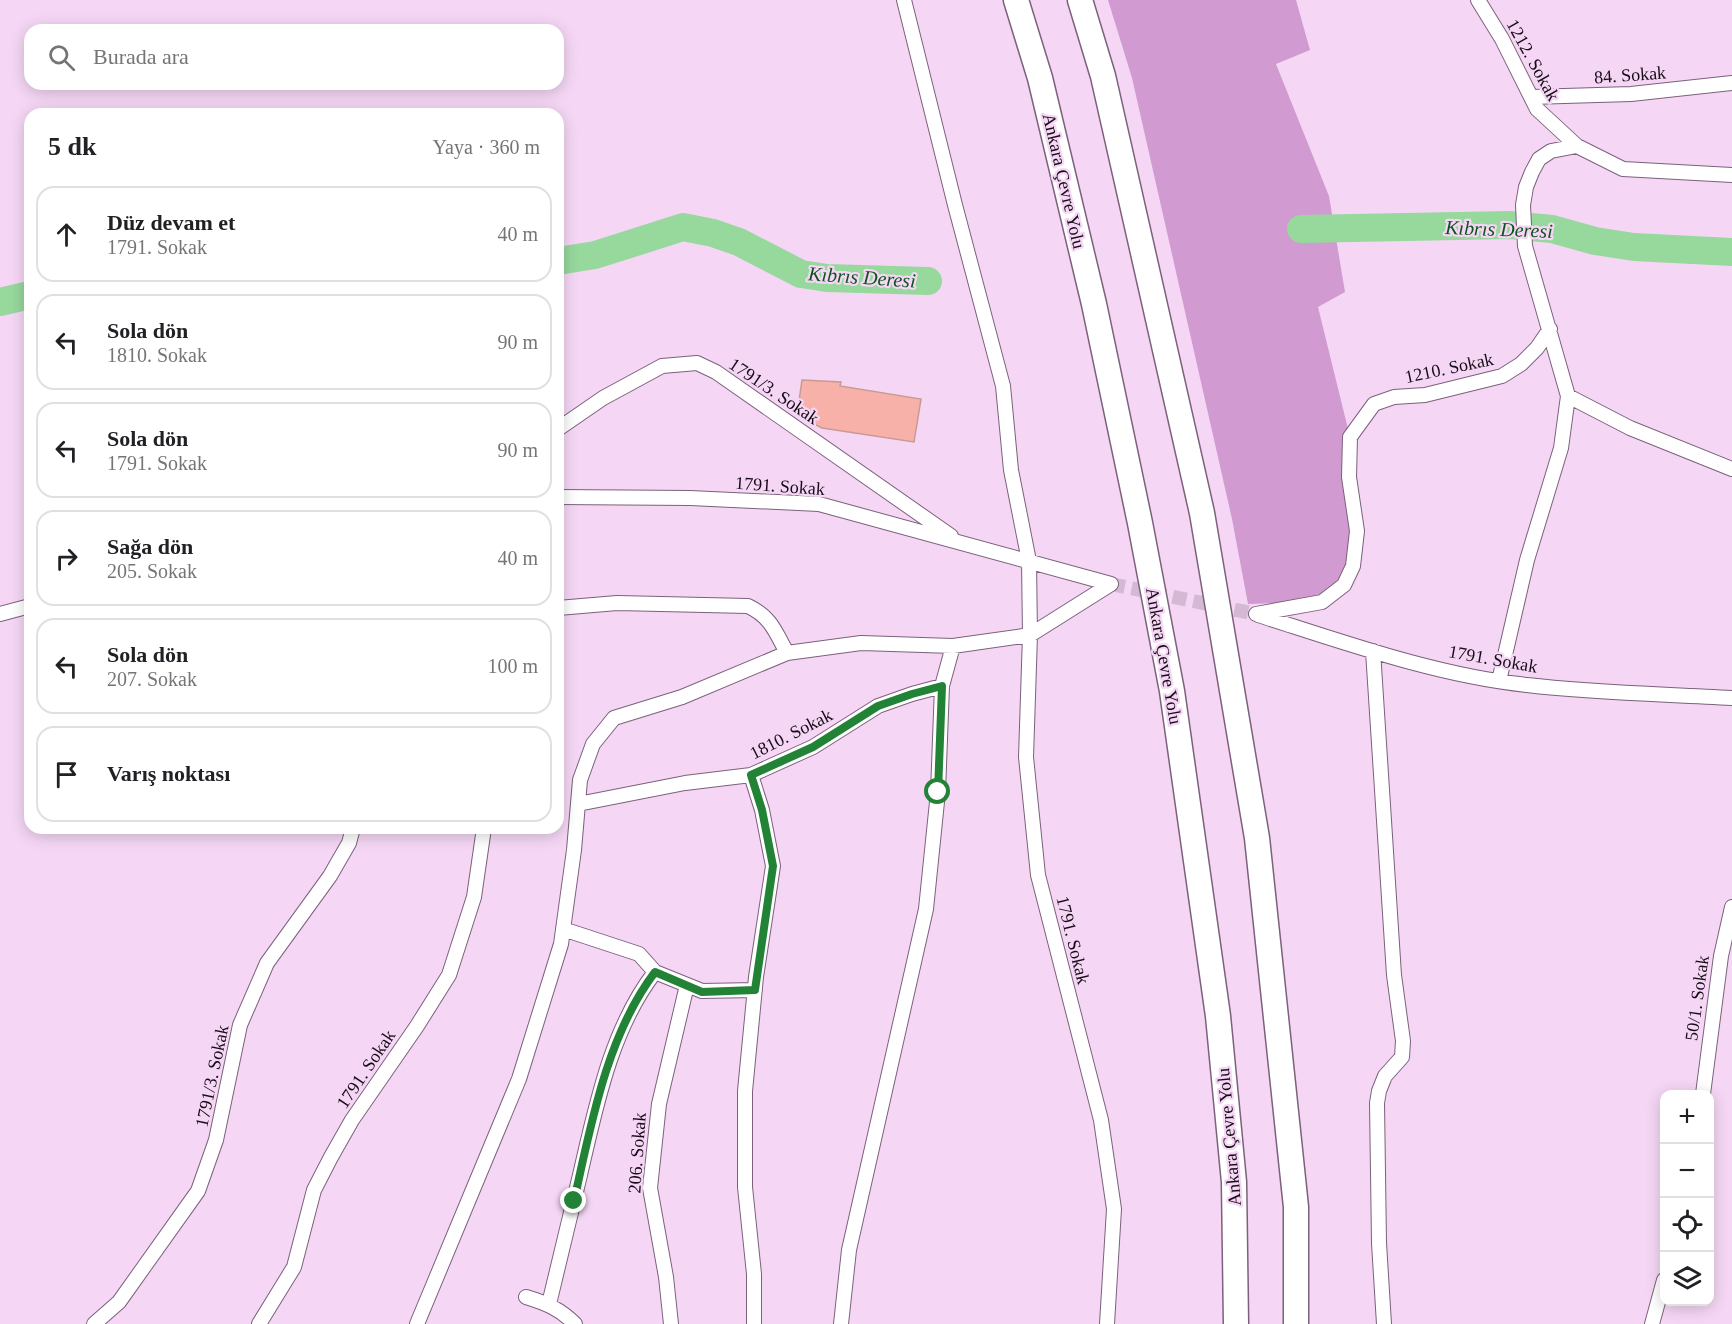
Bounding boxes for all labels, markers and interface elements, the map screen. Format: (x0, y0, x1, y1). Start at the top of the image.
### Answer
street label: 1212. Sokak (1502, 16, 1564, 104)
search box (24, 24, 564, 90)
icon: search (45, 41, 78, 74)
text: Burada ara (93, 44, 189, 69)
street label: 84. Sokak (1593, 63, 1667, 87)
street label: Ankara Çevre Yolu (1039, 111, 1089, 251)
text: 5 dk (48, 132, 96, 161)
text: Yaya · 360 m (433, 136, 540, 158)
text: Düz devam et (107, 210, 235, 235)
water label: Kıbrıs Deresi (1444, 216, 1553, 242)
icon: ahead (50, 218, 83, 251)
text: 40 m (497, 223, 538, 245)
text: 1791. Sokak (107, 236, 207, 258)
water label: Kıbrıs Deresi (807, 262, 916, 292)
text: Sola dön (107, 318, 188, 343)
icon: left (50, 326, 83, 359)
text: 90 m (497, 331, 538, 353)
text: 1810. Sokak (107, 344, 207, 366)
street label: 1210. Sokak (1403, 349, 1495, 387)
street label: 1791/3. Sokak (725, 354, 823, 428)
text: Sola dön (107, 426, 188, 451)
icon: left (50, 434, 83, 467)
text: 90 m (497, 439, 538, 461)
text: 1791. Sokak (107, 452, 207, 474)
street label: 1791. Sokak (734, 473, 826, 499)
text: Sağa dön (107, 534, 193, 559)
icon: right (50, 542, 83, 575)
text: 40 m (497, 547, 538, 569)
text: 205. Sokak (107, 560, 197, 582)
street label: Ankara Çevre Yolu (1142, 586, 1186, 726)
street label: 1791. Sokak (1447, 641, 1539, 677)
text: Sola dön (107, 642, 188, 667)
icon: left (50, 650, 83, 683)
text: 100 m (487, 655, 538, 677)
text: 207. Sokak (107, 668, 197, 690)
street label: 1810. Sokak (746, 705, 836, 763)
icon: arrive (50, 758, 83, 791)
text: Varış noktası (107, 761, 230, 786)
route start (924, 778, 950, 804)
street label: 1791. Sokak (1052, 894, 1094, 986)
street label: 50/1. Sokak (1681, 954, 1713, 1042)
street label: 1791/3. Sokak (191, 1023, 233, 1129)
street label: 1791. Sokak (333, 1026, 399, 1112)
street label: Ankara Çevre Yolu (1213, 1067, 1245, 1207)
map controls (1660, 1090, 1714, 1306)
button: + (1660, 1090, 1714, 1144)
street label: 206. Sokak (624, 1112, 650, 1194)
button: − (1660, 1144, 1714, 1198)
route end (560, 1187, 586, 1213)
button: locate (1660, 1198, 1714, 1252)
button: layers (1660, 1252, 1714, 1306)

